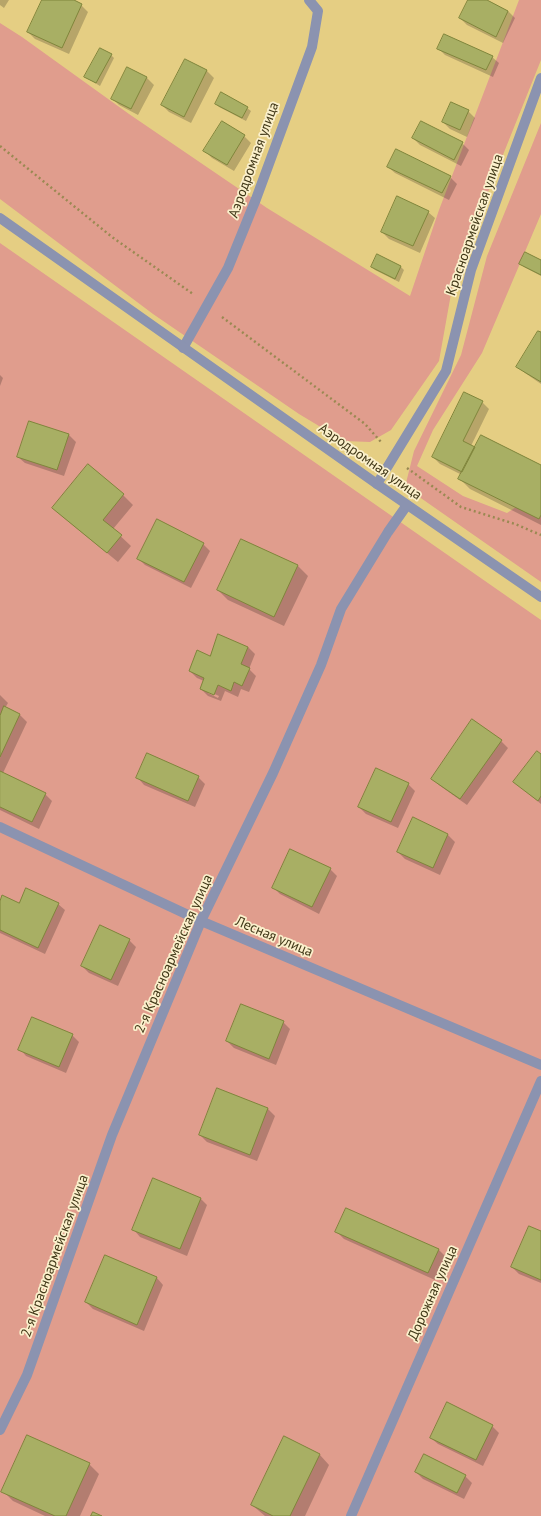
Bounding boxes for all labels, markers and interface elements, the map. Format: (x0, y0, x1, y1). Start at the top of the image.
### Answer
street label: Аэродромная улица (225, 100, 283, 220)
street label: Красноармейская улица (443, 152, 507, 298)
street label: Аэродромная улица (315, 420, 425, 504)
street label: 2-я Красноармейская улица (131, 872, 217, 1036)
street label: Лесная улица (233, 913, 315, 961)
street label: 2-я Красноармейская улица (18, 1172, 92, 1340)
street label: Дорожная улица (405, 1243, 461, 1343)

